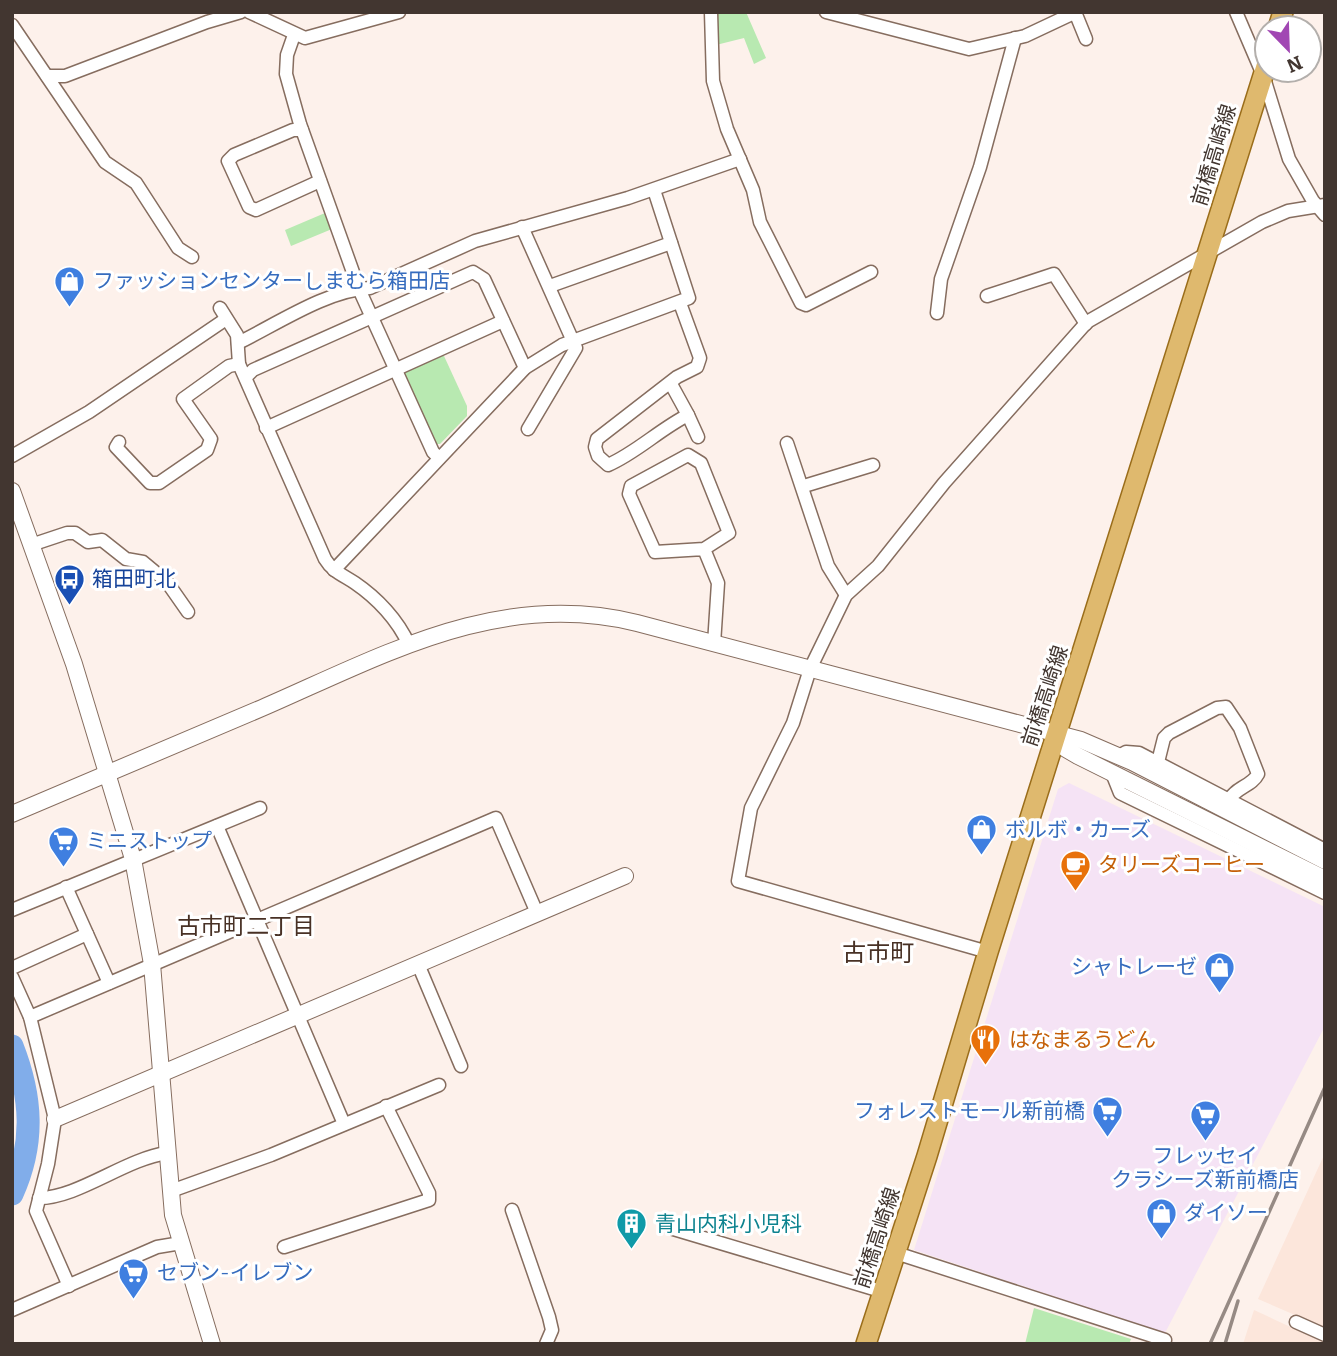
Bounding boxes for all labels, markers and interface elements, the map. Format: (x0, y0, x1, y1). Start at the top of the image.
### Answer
north arrow (1253, 14, 1323, 84)
text: N (1283, 51, 1306, 78)
street label: 前橋高崎線 (1186, 101, 1242, 209)
shop icon: ファッションセンターしまむら箱田店 (53, 264, 87, 308)
place label: ファッションセンターしまむら箱田店 (93, 268, 450, 294)
bus stop icon: 箱田町北 (52, 562, 86, 606)
place label: 箱田町北 (92, 566, 176, 592)
street label: 前橋高崎線 (1016, 642, 1074, 750)
shop icon: ボルボ・カーズ (965, 813, 999, 857)
place label: ボルボ・カーズ (1005, 817, 1151, 843)
supermarket icon: ミニストップ (46, 824, 80, 868)
place label: ミニストップ (86, 828, 212, 854)
cafe icon: タリーズコーヒー (1058, 848, 1092, 892)
place label: タリーズコーヒー (1098, 852, 1265, 878)
district label: 古市町二丁目 (177, 912, 315, 940)
district label: 古市町 (842, 939, 914, 967)
shop icon: シャトレーゼ (1203, 950, 1237, 994)
place label: シャトレーゼ (1071, 954, 1197, 980)
restaurant icon: はなまるうどん (969, 1023, 1003, 1067)
place label: はなまるうどん (1009, 1027, 1156, 1053)
supermarket icon: フォレストモール新前橋 (1091, 1094, 1125, 1138)
place label: フォレストモール新前橋 (854, 1098, 1085, 1124)
supermarket icon: フレッセイ クラシーズ新前橋店 (1188, 1099, 1222, 1143)
place label: フレッセイ クラシーズ新前橋店 (1111, 1143, 1299, 1193)
street label: 前橋高崎線 (848, 1184, 906, 1292)
shop icon: ダイソー (1144, 1196, 1178, 1240)
place label: ダイソー (1184, 1200, 1268, 1226)
building icon: 青山内科小児科 (615, 1207, 649, 1251)
place label: 青山内科小児科 (655, 1211, 802, 1237)
supermarket icon: セブン-イレブン (117, 1256, 151, 1300)
place label: セブン-イレブン (157, 1260, 314, 1286)

